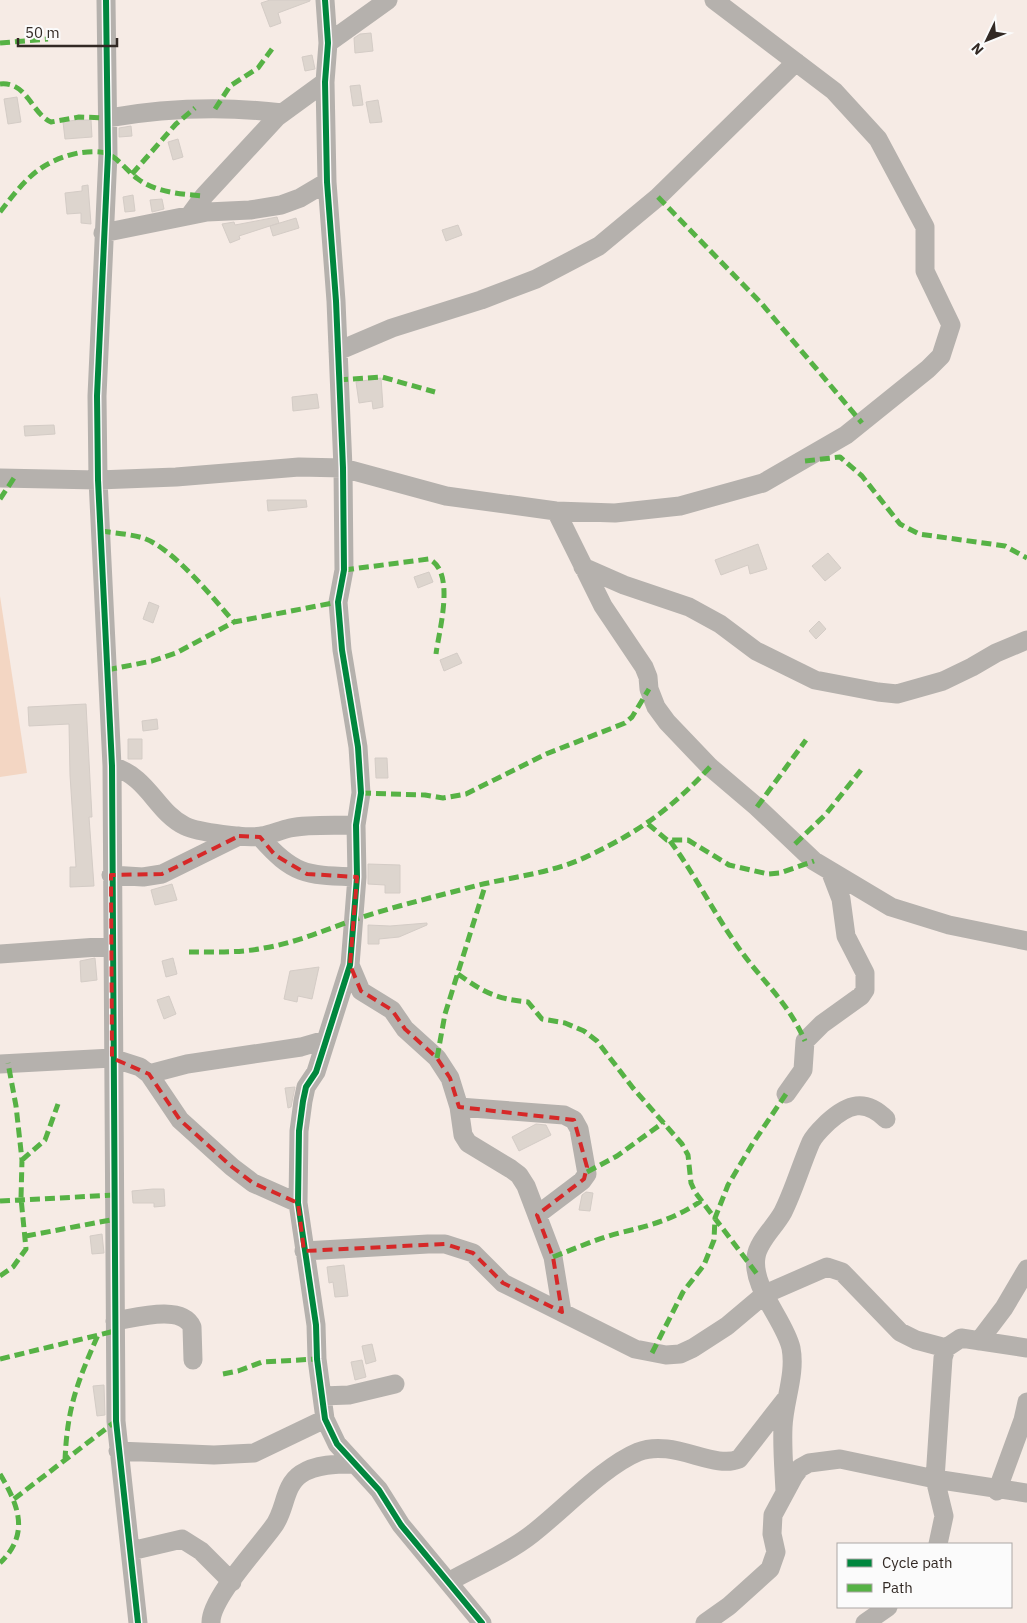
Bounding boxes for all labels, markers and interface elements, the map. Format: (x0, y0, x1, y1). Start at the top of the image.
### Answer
scale bar (18, 15, 116, 47)
north arrow (962, 15, 1012, 65)
text: 50 m (25, 23, 60, 42)
text: N (967, 39, 988, 59)
legend (837, 1543, 1012, 1608)
text: Cycle path (882, 1553, 953, 1572)
text: Path (882, 1578, 913, 1597)

